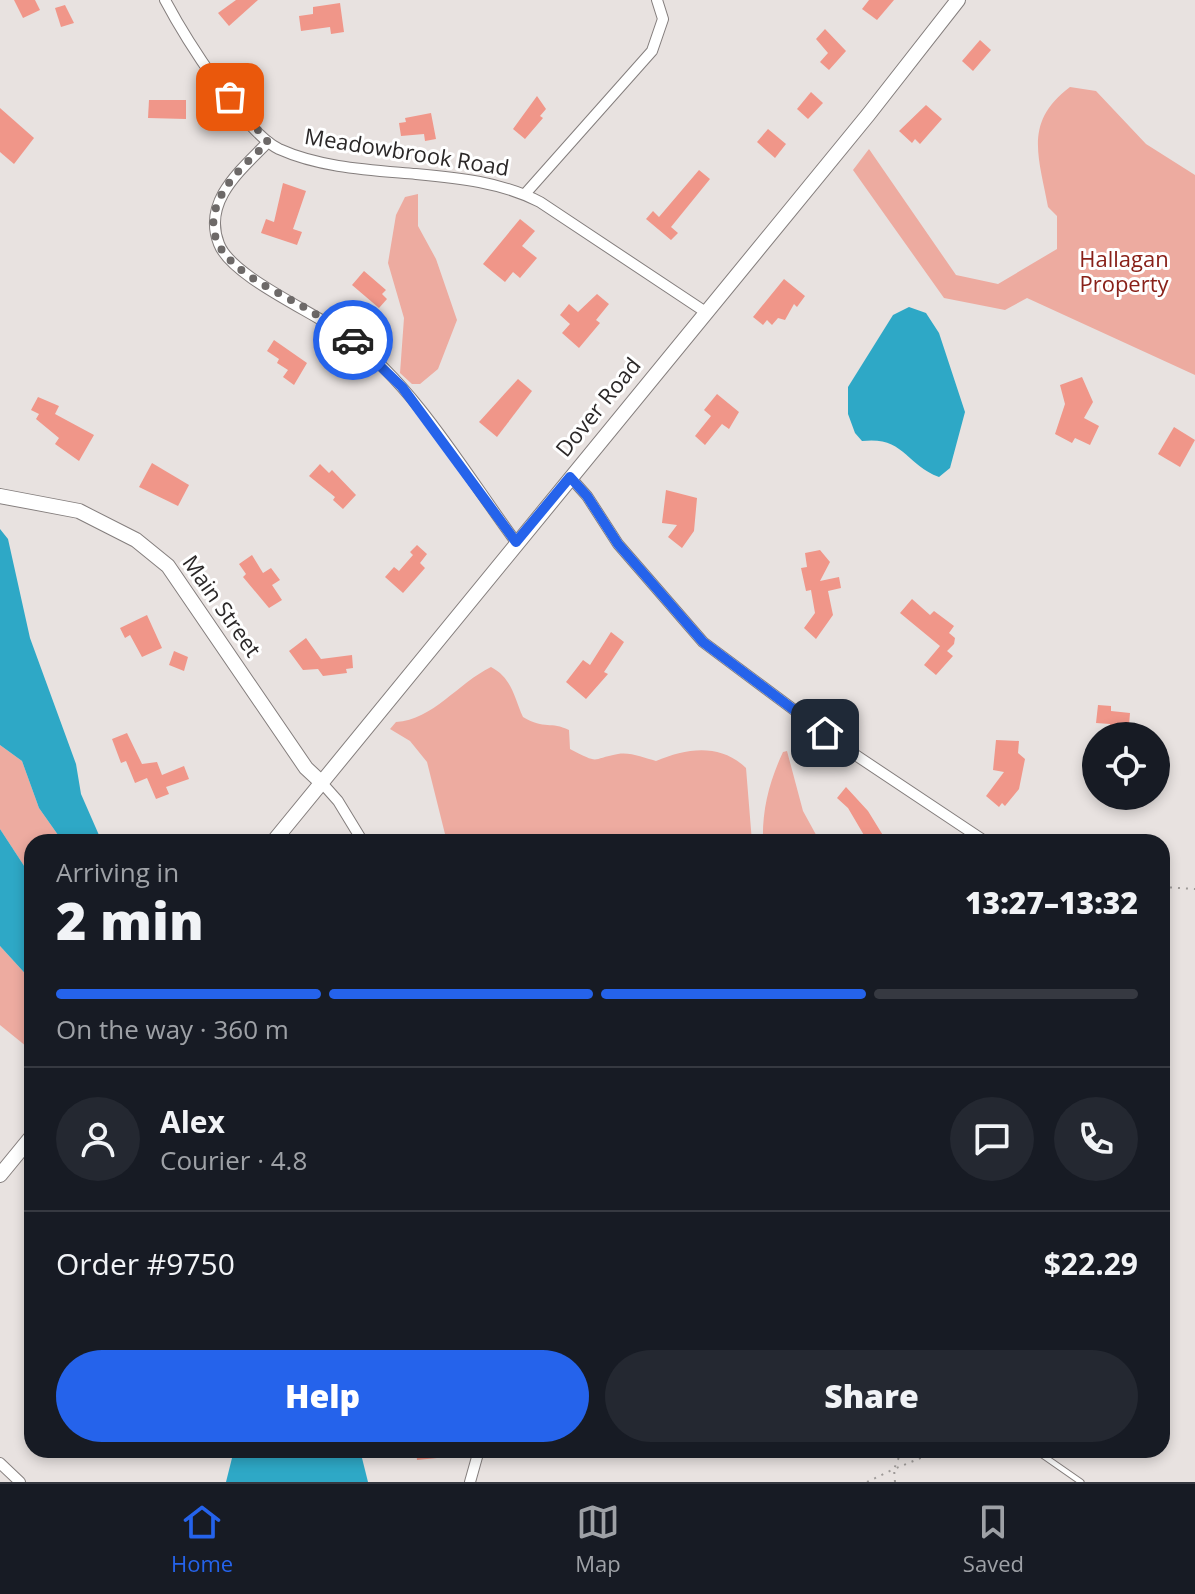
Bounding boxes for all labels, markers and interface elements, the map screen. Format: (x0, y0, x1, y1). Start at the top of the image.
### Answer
pin (196, 63, 264, 131)
icon: bag (208, 75, 252, 119)
street label: Meadowbrook Road (303, 120, 512, 182)
park label: Hallagan Property (1079, 243, 1170, 298)
courier (313, 300, 393, 380)
icon: car (331, 318, 375, 362)
street label: Dover Road (548, 350, 647, 462)
street label: Main Street (177, 548, 269, 663)
pin (791, 699, 859, 767)
icon: home (803, 711, 847, 755)
map controls (1082, 722, 1170, 810)
button: locate (1082, 722, 1170, 810)
text: Arriving in (56, 854, 179, 890)
text: 13:27–13:32 (965, 882, 1138, 923)
text: 2 min (56, 884, 204, 955)
text: On the way · 360 m (56, 1011, 289, 1047)
button: person (56, 1097, 140, 1181)
button: chat (950, 1097, 1034, 1181)
button: phone (1054, 1097, 1138, 1181)
text: Alex (160, 1101, 225, 1142)
text: Courier · 4.8 (160, 1142, 307, 1178)
text: Order #9750 (56, 1243, 235, 1284)
text: $22.29 (1044, 1243, 1138, 1284)
button: Help (56, 1350, 589, 1442)
button: Share (605, 1350, 1138, 1442)
tab: Home (171, 1500, 233, 1578)
tab: Map (575, 1500, 621, 1578)
tab: Saved (963, 1500, 1024, 1578)

